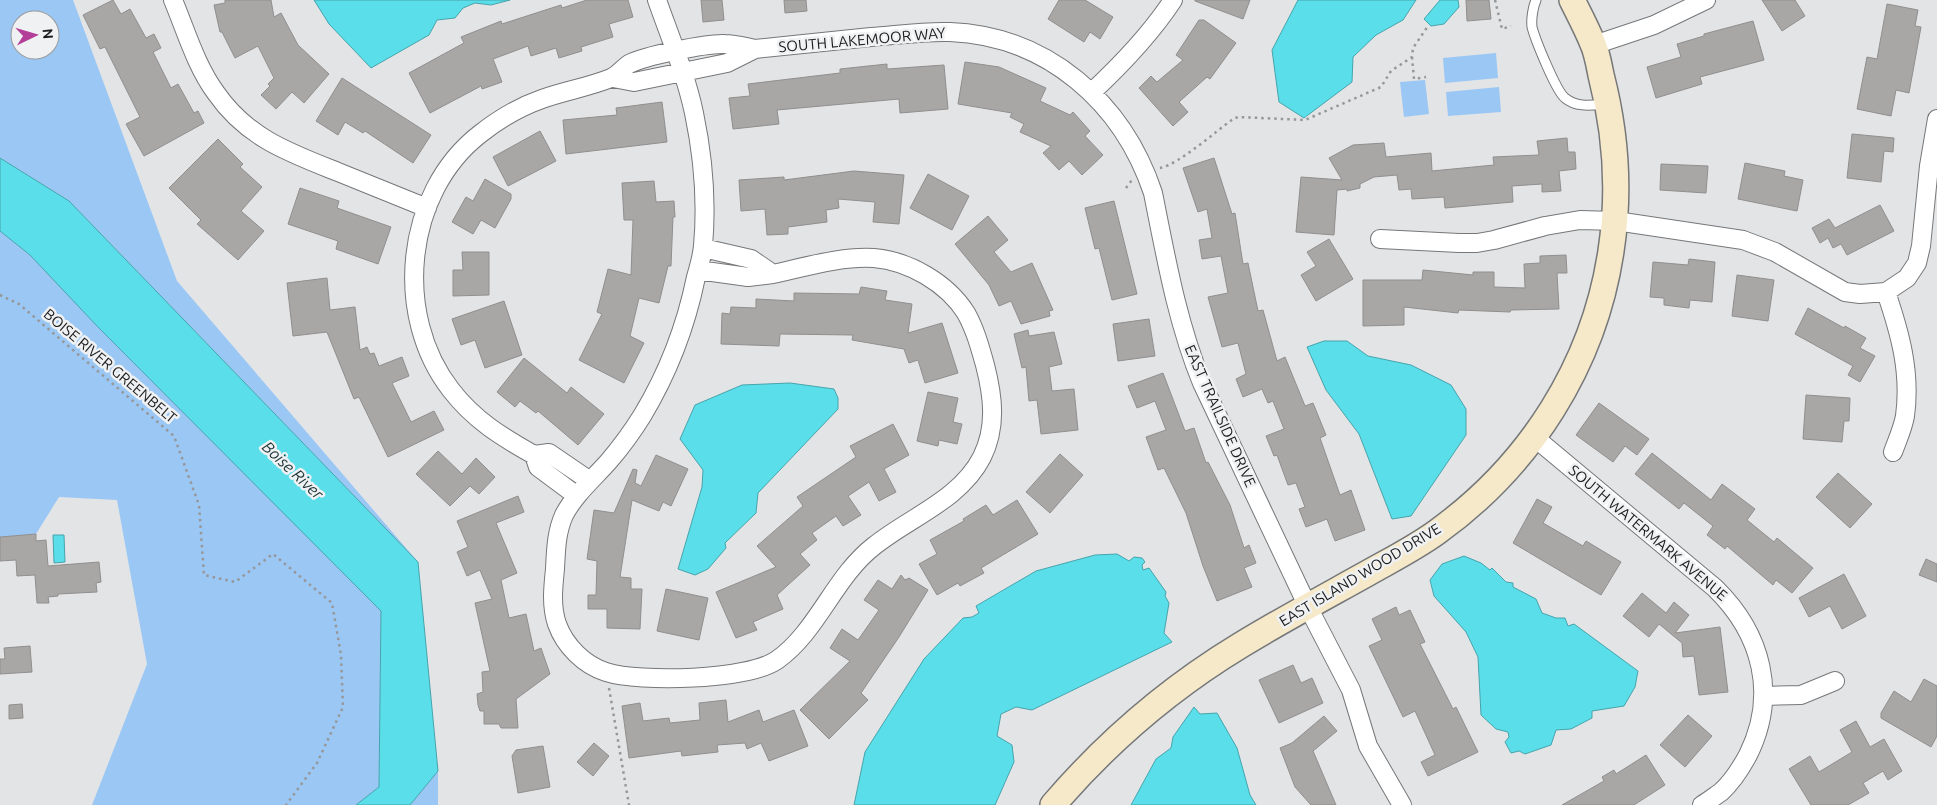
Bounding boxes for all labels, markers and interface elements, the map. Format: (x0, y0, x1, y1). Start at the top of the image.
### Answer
north arrow (10, 10, 60, 60)
street label: SOUTH LAKEMOOR WAY (778, 24, 946, 55)
text: N (40, 28, 56, 40)
street label: BOISE RIVER GREENBELT (41, 305, 181, 427)
street label: EAST TRAILSIDE DRIVE (1181, 342, 1259, 489)
water label: Boise River (259, 437, 328, 503)
street label: SOUTH WATERMARK AVENUE (1566, 461, 1731, 604)
street label: EAST ISLAND WOOD DRIVE (1276, 520, 1444, 630)

